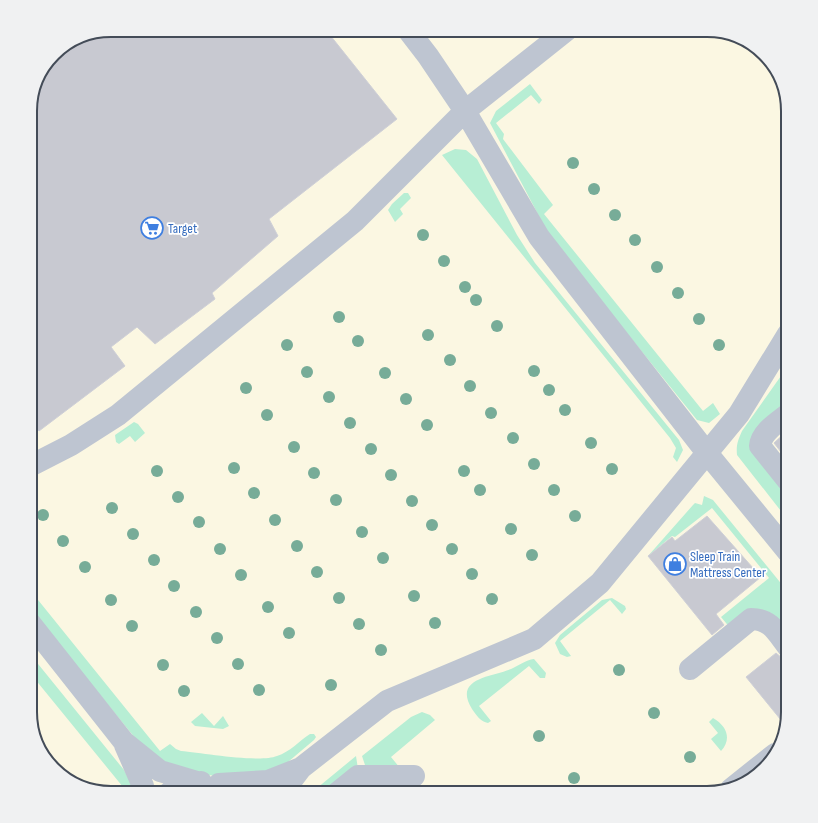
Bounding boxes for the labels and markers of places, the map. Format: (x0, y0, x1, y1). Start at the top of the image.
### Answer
supermarket icon: Target (139, 215, 165, 241)
place label: Target (168, 220, 197, 237)
place label: Sleep Train Mattress Center (690, 548, 766, 581)
shop icon: Sleep Train Mattress Center (662, 551, 688, 577)

